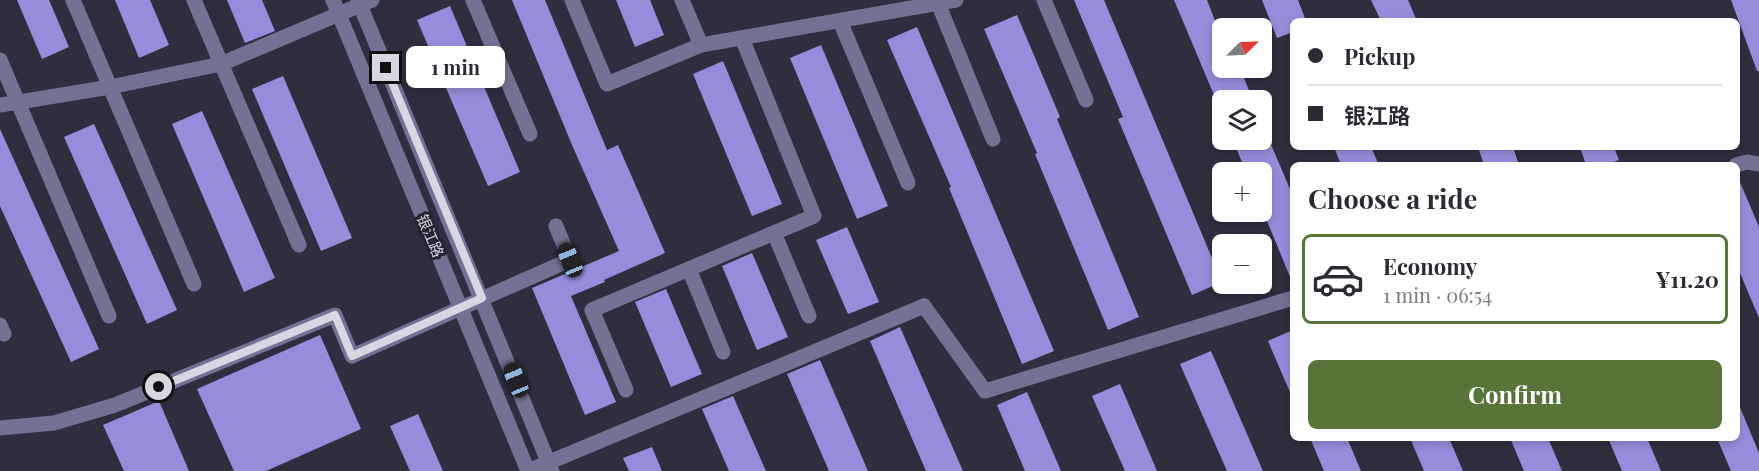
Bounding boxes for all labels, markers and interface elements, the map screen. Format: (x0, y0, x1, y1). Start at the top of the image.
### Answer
north arrow (1212, 18, 1272, 78)
map controls (1212, 18, 1272, 294)
text: Pickup (1344, 41, 1415, 71)
callout: 1 min (407, 47, 506, 89)
text: 1 min (431, 53, 480, 80)
route end (372, 54, 399, 81)
button: layers (1212, 90, 1272, 150)
text: 银江路 (1344, 100, 1410, 130)
button: + (1212, 162, 1272, 222)
text: Choose a ride (1308, 180, 1477, 216)
street label: 银江路 (413, 211, 449, 260)
button: − (1212, 234, 1272, 294)
car (555, 240, 585, 280)
text: Economy (1383, 251, 1477, 281)
icon: car (1311, 252, 1365, 306)
text: ¥11.20 (1656, 264, 1719, 294)
text: 1 min · 06:54 (1383, 281, 1492, 308)
car (501, 360, 531, 400)
button: Confirm (1308, 360, 1722, 429)
route start (145, 373, 172, 400)

